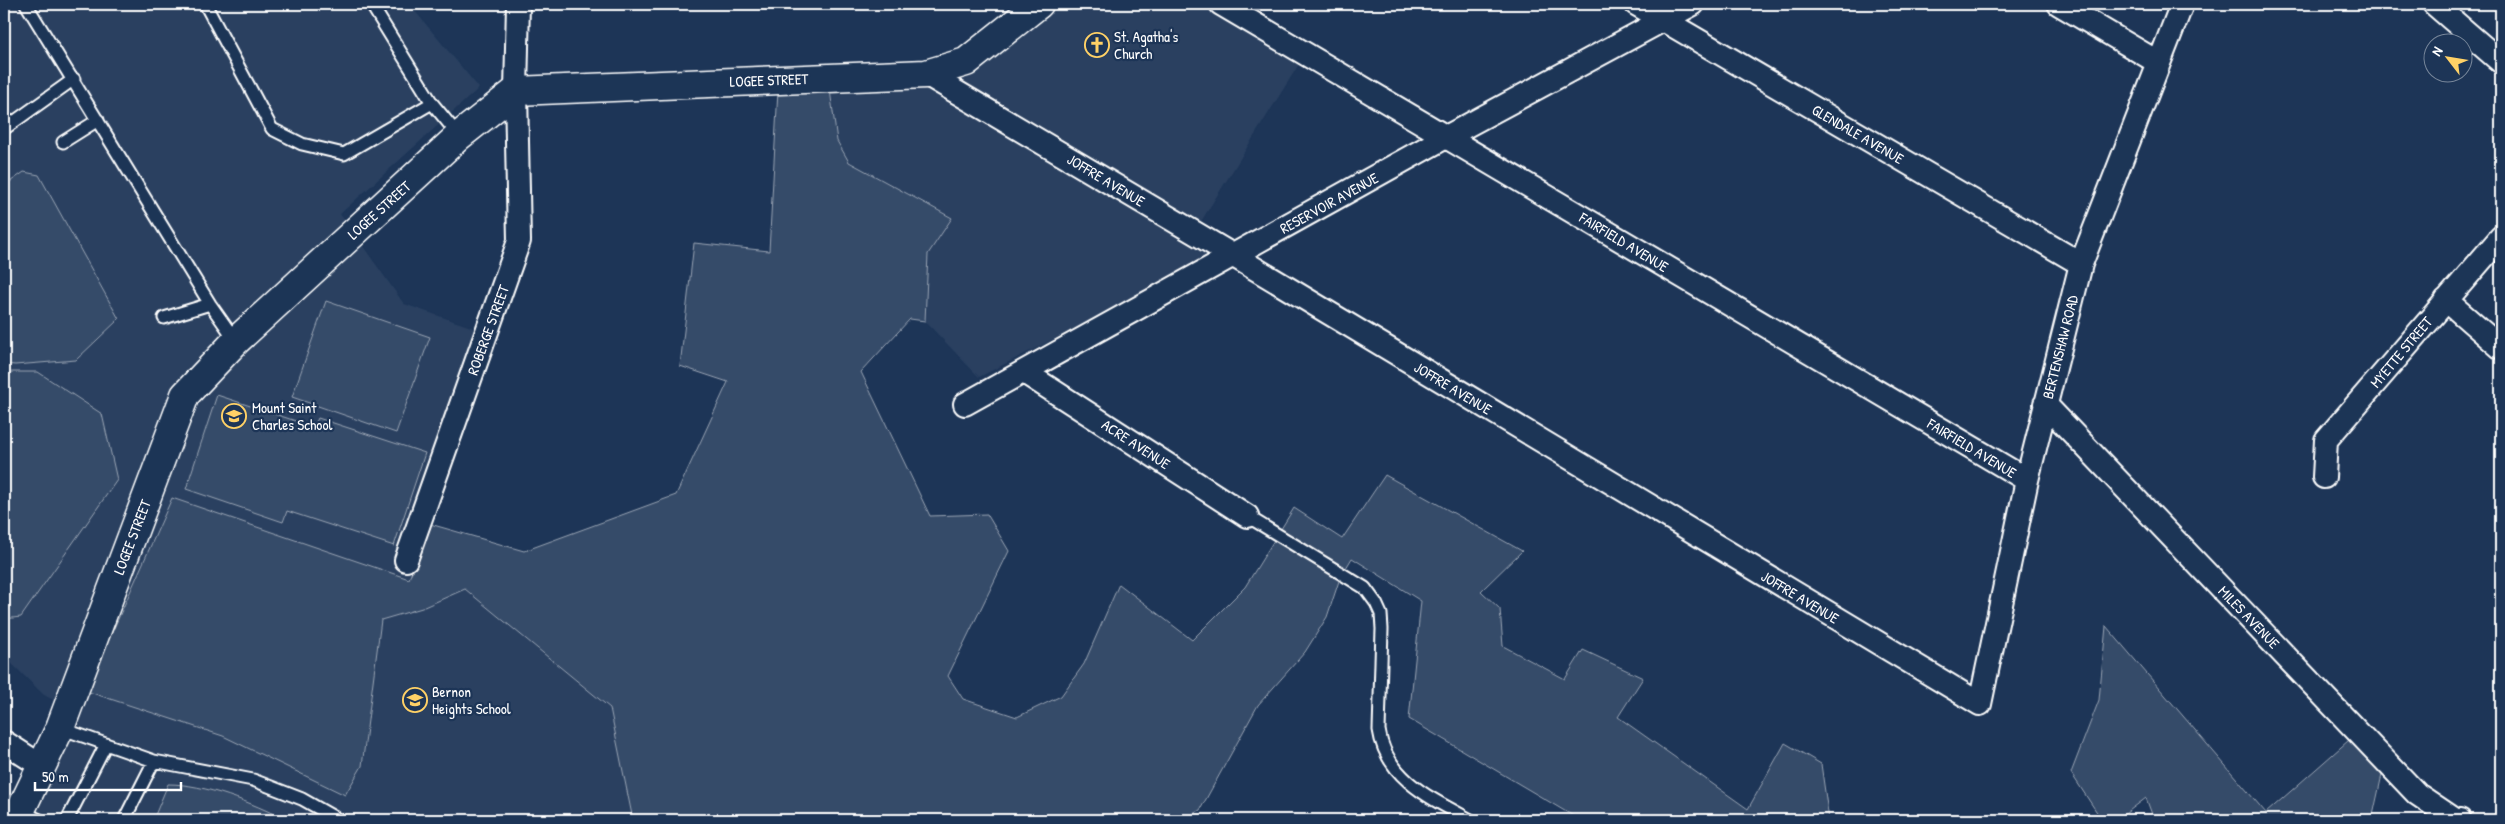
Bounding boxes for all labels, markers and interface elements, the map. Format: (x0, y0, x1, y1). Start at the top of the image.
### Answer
place label: St. Agatha's Church (1114, 26, 1178, 64)
church icon: St. Agatha's Church (1084, 32, 1110, 58)
north arrow (2422, 32, 2472, 82)
text: N (2426, 42, 2447, 59)
street label: LOGEE STREET (729, 68, 810, 92)
street label: GLENDALE AVENUE (1808, 99, 1908, 169)
street label: JOFFRE AVENUE (1063, 149, 1149, 212)
street label: RESERVOIR AVENUE (1276, 167, 1382, 239)
street label: LOGEE STREET (343, 175, 416, 244)
street label: FAIRFIELD AVENUE (1575, 207, 1673, 277)
street label: ROBERGE STREET (462, 281, 514, 378)
street label: BERTENSHAW ROAD (2037, 292, 2083, 401)
street label: MYETTE STREET (2365, 311, 2438, 392)
street label: JOFFRE AVENUE (1410, 357, 1496, 420)
place label: Mount Saint Charles School (252, 397, 332, 435)
school or university icon: Mount Saint Charles School (221, 403, 247, 429)
street label: FAIRFIELD AVENUE (1923, 413, 2021, 483)
street label: ACRE AVENUE (1098, 414, 1175, 474)
street label: LOGEE STREET (108, 496, 156, 578)
street label: JOFFRE AVENUE (1757, 566, 1843, 629)
street label: MILES AVENUE (2214, 581, 2285, 653)
place label: Bernon Heights School (432, 681, 511, 719)
school or university icon: Bernon Heights School (402, 687, 428, 713)
scale bar (35, 759, 181, 791)
text: 50 m (42, 766, 69, 787)

